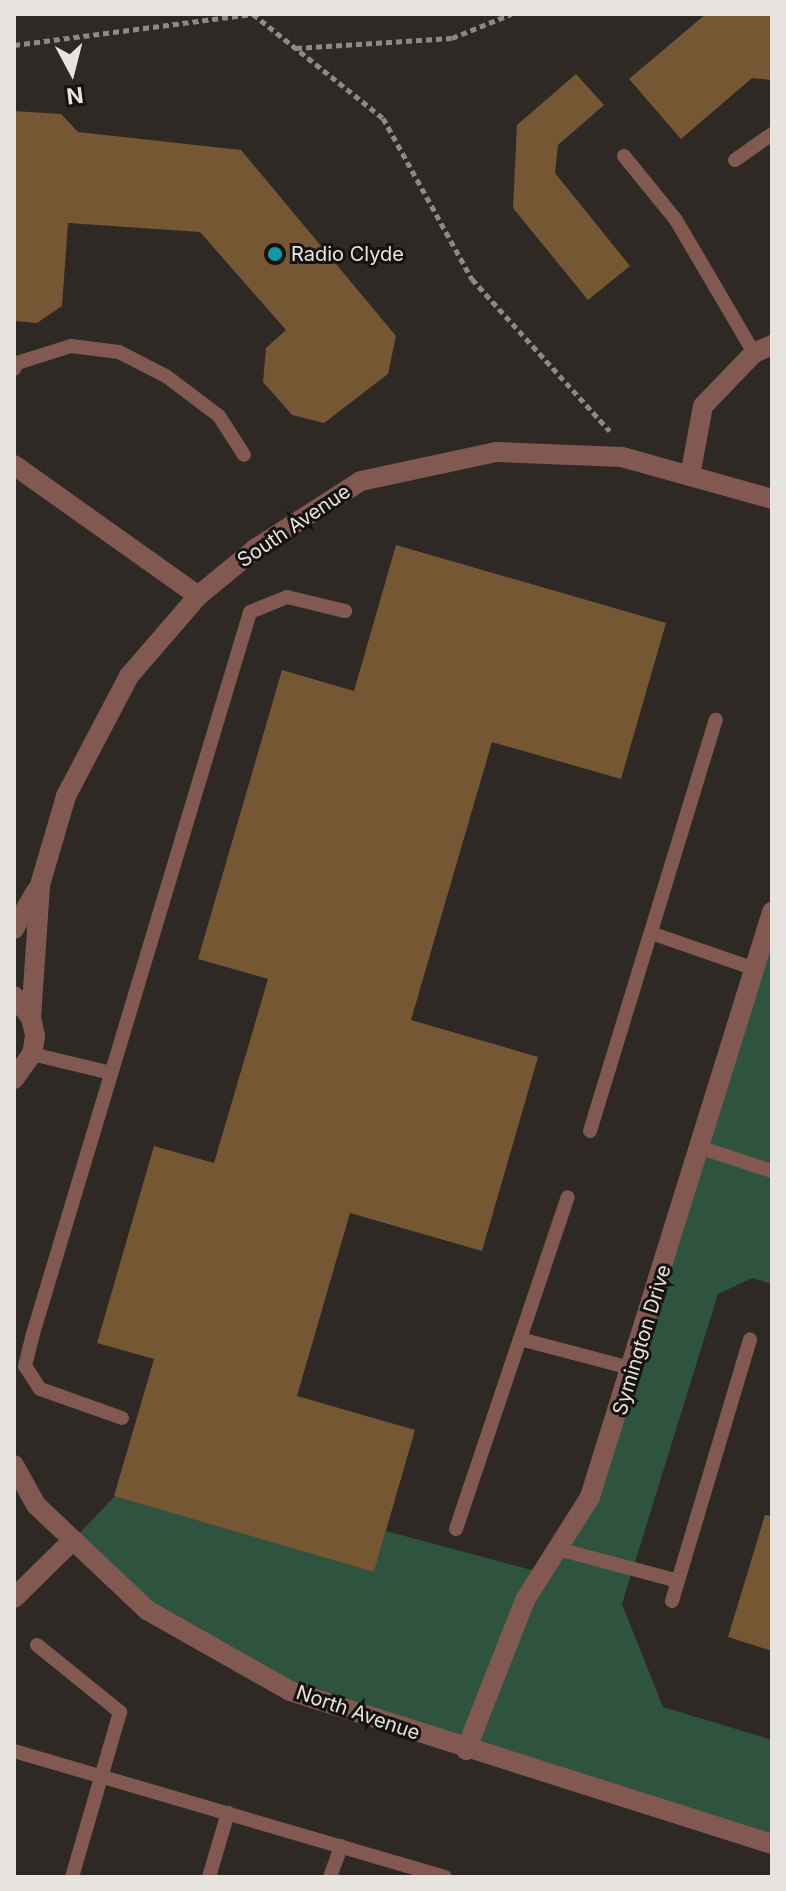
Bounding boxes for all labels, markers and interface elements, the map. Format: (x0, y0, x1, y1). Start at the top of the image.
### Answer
north arrow (32, 32, 112, 112)
text: N (65, 82, 85, 110)
place label: Radio Clyde (291, 242, 404, 266)
marker: Radio Clyde (266, 245, 284, 263)
street label: South Avenue (233, 479, 355, 573)
street label: Symington Drive (608, 1262, 676, 1418)
street label: North Avenue (293, 1681, 423, 1745)

